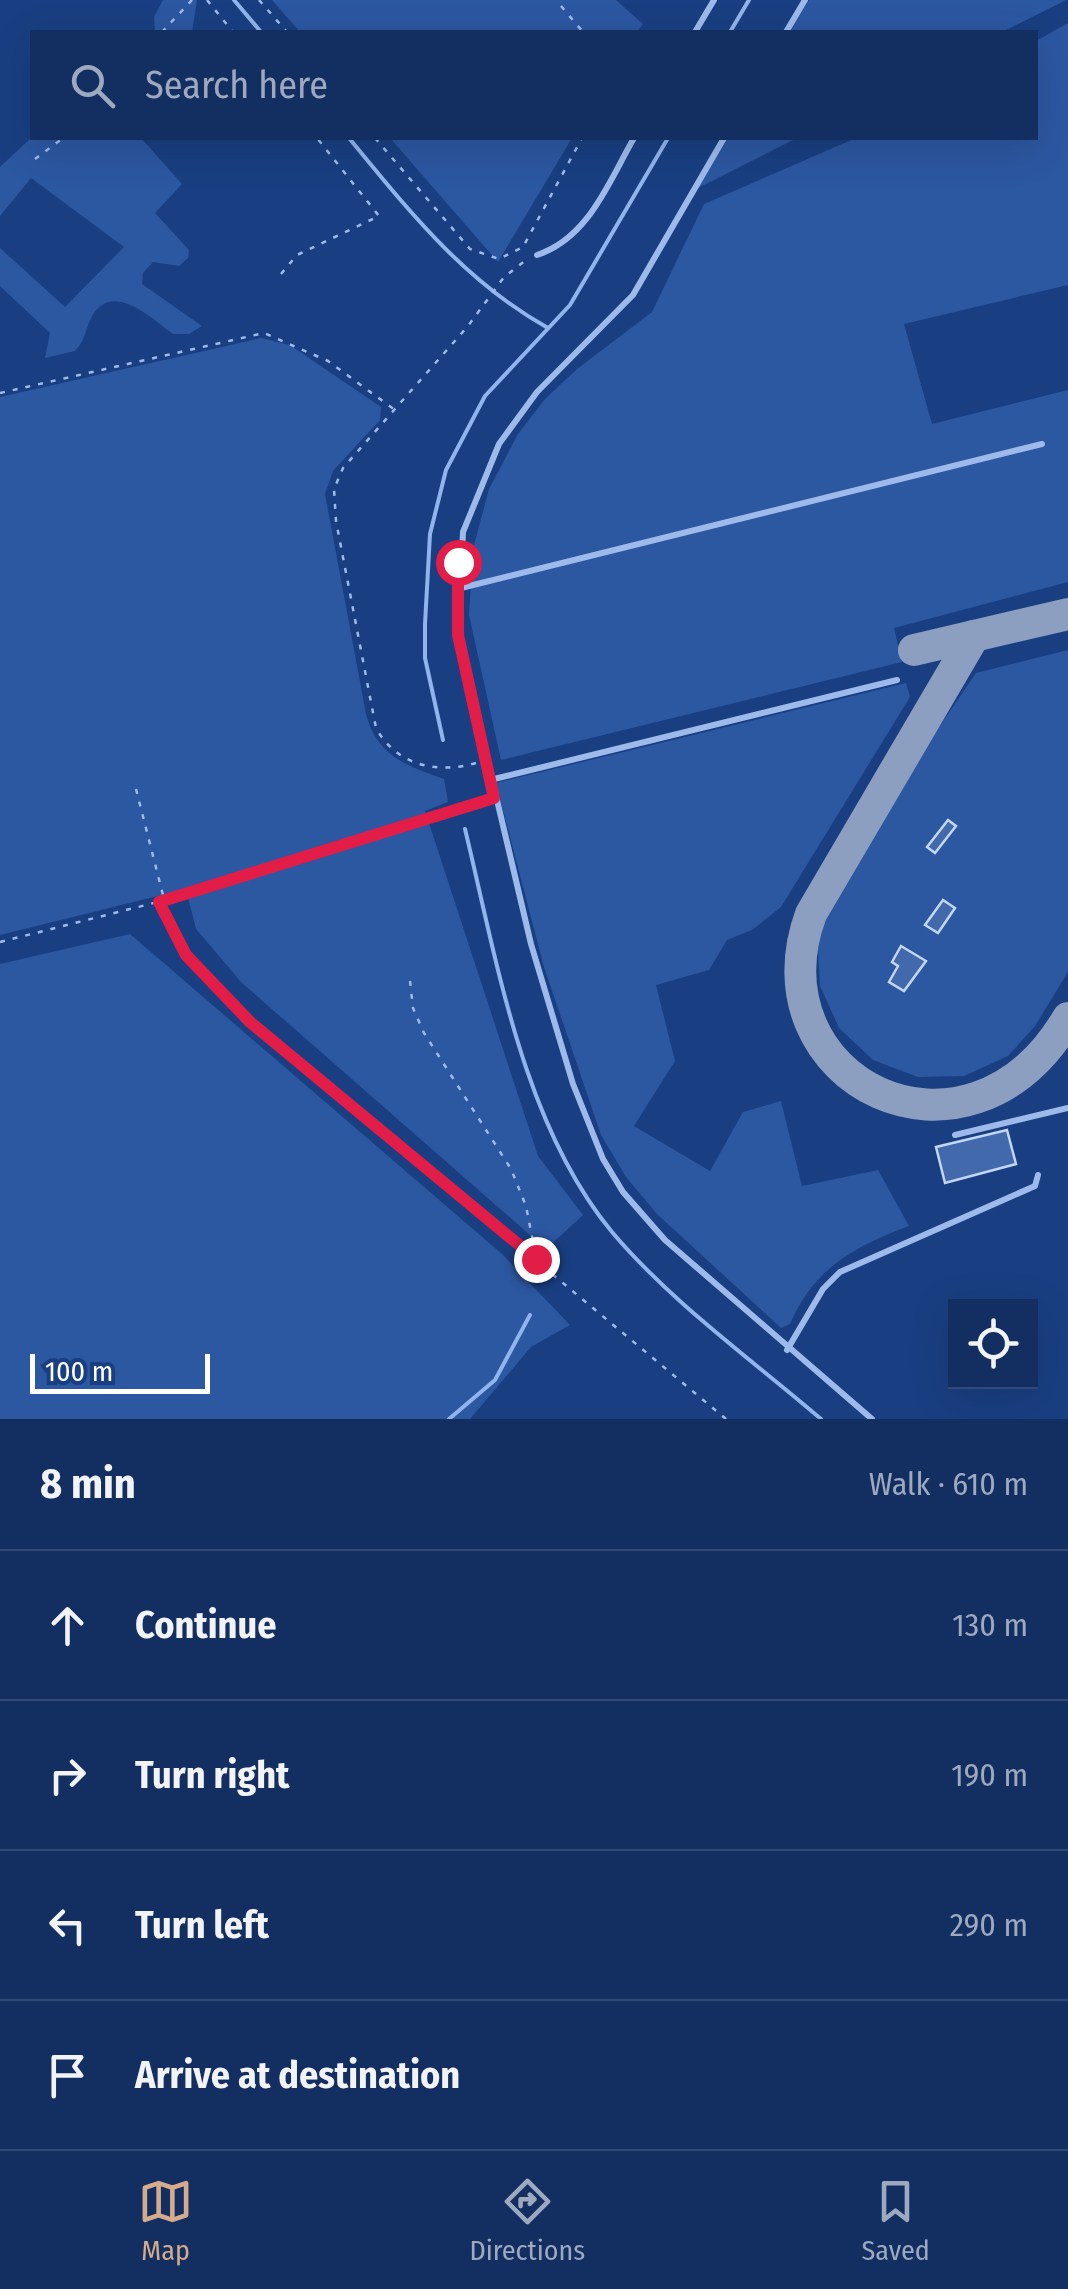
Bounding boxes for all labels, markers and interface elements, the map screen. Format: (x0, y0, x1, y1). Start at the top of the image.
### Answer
search box (30, 30, 1038, 140)
icon: search (65, 58, 120, 113)
text: Search here (145, 62, 328, 108)
route start (436, 540, 482, 586)
route end (514, 1237, 560, 1283)
map controls (948, 1299, 1038, 1389)
button: locate (948, 1299, 1038, 1389)
scale bar (30, 1349, 210, 1394)
text: 100 m (45, 1355, 113, 1388)
text: 8 min (40, 1459, 136, 1509)
text: Walk · 610 m (869, 1465, 1028, 1503)
icon: ahead (40, 1598, 95, 1653)
text: Continue (135, 1602, 276, 1648)
text: 130 m (952, 1606, 1028, 1644)
icon: right (40, 1748, 95, 1803)
text: Turn right (135, 1752, 289, 1798)
text: 190 m (951, 1756, 1028, 1794)
icon: left (40, 1898, 95, 1953)
text: Turn left (135, 1902, 269, 1948)
text: 290 m (950, 1906, 1028, 1944)
icon: arrive (40, 2048, 95, 2103)
text: Arrive at destination (135, 2052, 460, 2098)
tab: Map (138, 2174, 193, 2267)
tab: Directions (469, 2174, 585, 2267)
tab: Saved (861, 2174, 930, 2267)

